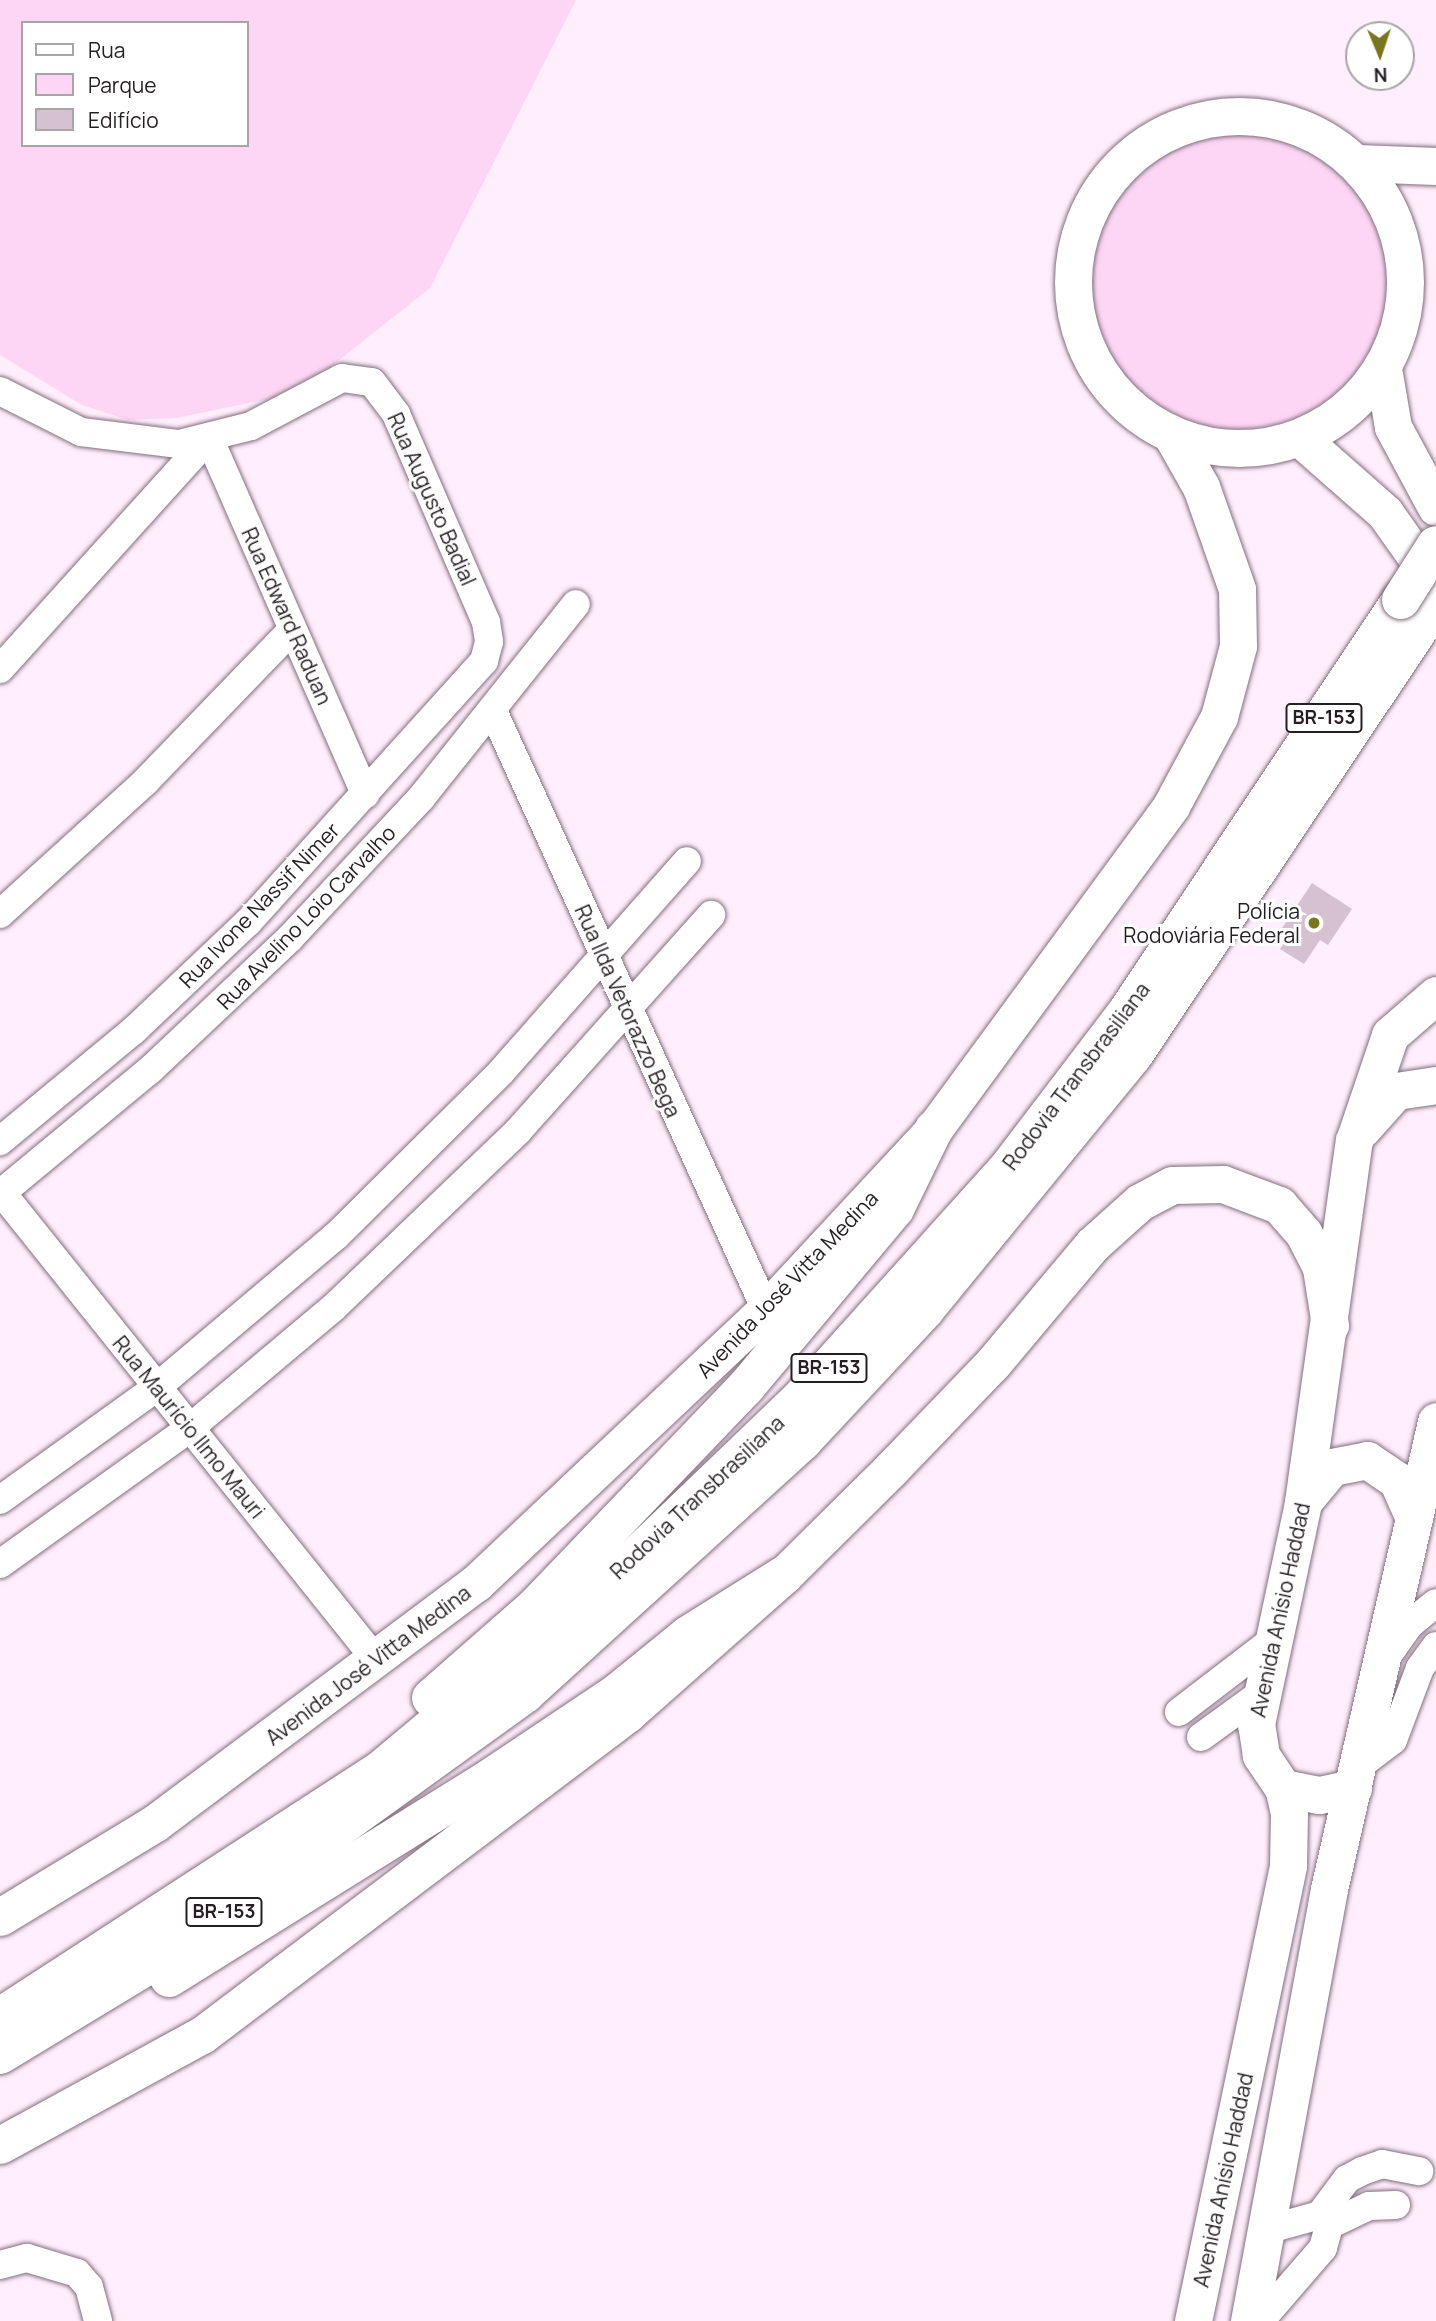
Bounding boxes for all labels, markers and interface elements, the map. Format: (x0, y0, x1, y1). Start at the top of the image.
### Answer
legend (21, 21, 248, 147)
north arrow (1345, 21, 1415, 91)
text: Rua (88, 36, 125, 64)
text: N (1373, 62, 1388, 88)
text: Parque (88, 71, 157, 99)
text: Edifício (88, 106, 159, 134)
street label: Rua Augusto Badial (383, 409, 481, 589)
street label: Rua Edward Raduan (237, 524, 337, 708)
road number: BR-153 (1284, 702, 1364, 734)
street label: Rua Ivone Nassif Nimer (174, 817, 344, 993)
street label: Rua Avelino Loio Carvalho (212, 820, 400, 1014)
place label: Polícia Rodoviária Federal (1123, 898, 1300, 948)
street label: Rua Ilda Vetorazzo Bega (570, 901, 686, 1121)
marker: Polícia Rodoviária Federal (1306, 915, 1322, 931)
street label: Rodovia Transbrasiliana (997, 977, 1155, 1175)
street label: Avenida José Vitta Medina (691, 1185, 883, 1383)
street label: Rua Maurício Ilmo Mauri (108, 1331, 270, 1523)
road number: BR-153 (789, 1352, 869, 1384)
street label: Rodovia Transbrasiliana (605, 1410, 789, 1584)
street label: Avenida Anísio Haddad (1245, 1500, 1315, 1720)
street label: Avenida José Vitta Medina (261, 1580, 475, 1750)
road number: BR-153 (184, 1896, 264, 1928)
street label: Avenida Anísio Haddad (1188, 2070, 1258, 2290)

